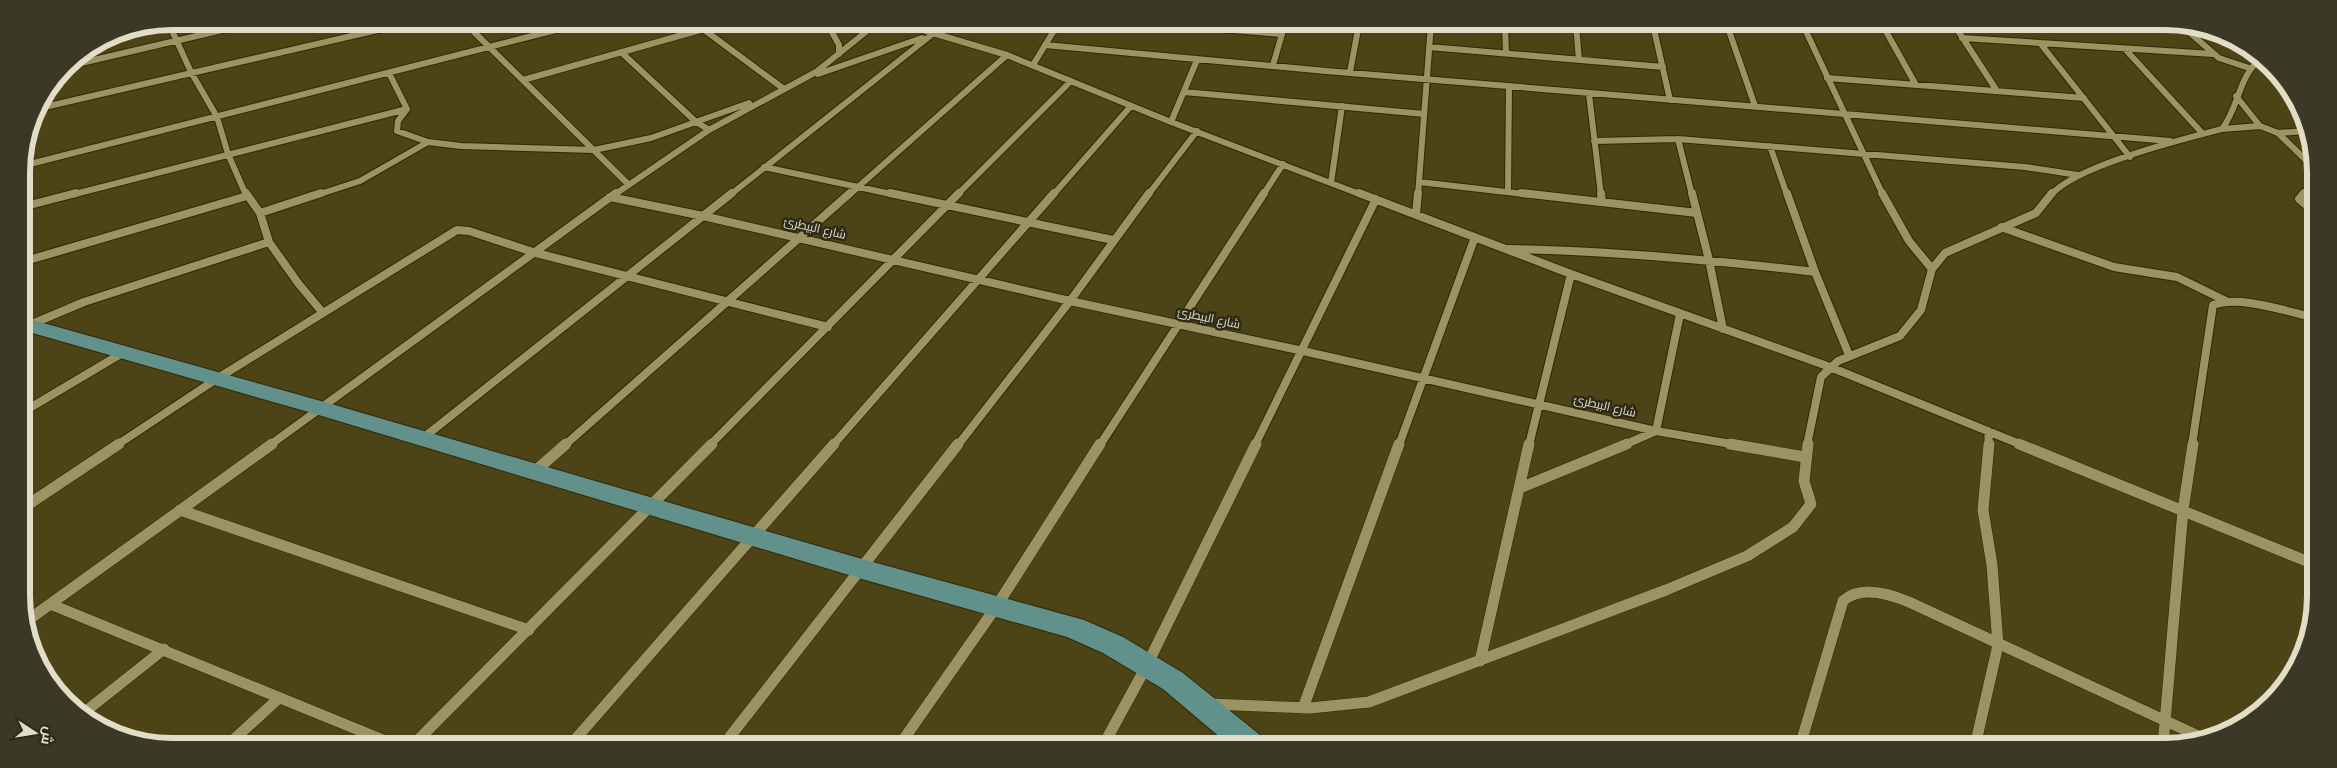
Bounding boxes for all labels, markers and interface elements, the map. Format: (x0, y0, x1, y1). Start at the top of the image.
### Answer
street label: شارع البيطرئ (782, 214, 848, 243)
street label: شارع البيطرئ (1176, 305, 1242, 332)
street label: شارع البيطرئ (1572, 392, 1638, 421)
north arrow (10, 708, 60, 758)
text: ش (37, 725, 57, 746)

